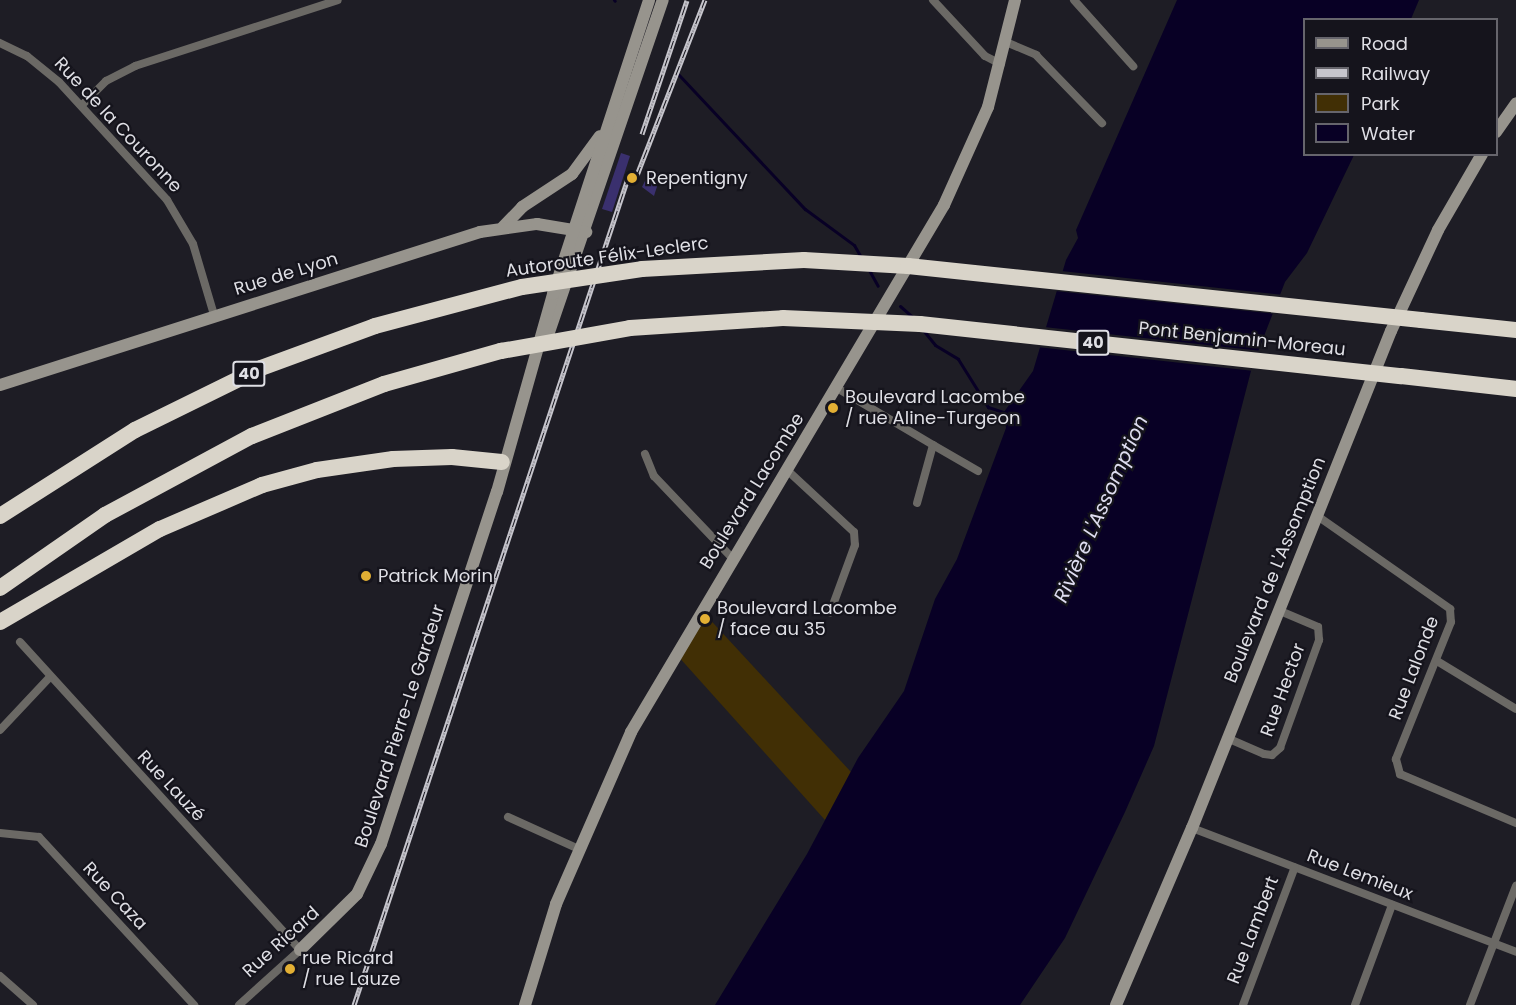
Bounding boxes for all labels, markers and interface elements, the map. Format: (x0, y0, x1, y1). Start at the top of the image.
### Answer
legend (1303, 18, 1498, 156)
text: Road (1361, 31, 1408, 56)
street label: Rue de la Couronne (50, 53, 186, 197)
text: Railway (1361, 61, 1430, 86)
text: Park (1361, 91, 1400, 116)
text: Water (1361, 121, 1415, 146)
place label: Repentigny (646, 167, 748, 189)
marker: Repentigny (623, 169, 641, 187)
street label: Autoroute Félix-Leclerc (504, 232, 710, 282)
street label: Rue de Lyon (231, 248, 341, 300)
street label: Pont Benjamin-Moreau (1137, 317, 1347, 361)
road number: 40 (1075, 330, 1111, 356)
road number: 40 (231, 361, 267, 387)
place label: Boulevard Lacombe / rue Aline-Turgeon (845, 387, 1025, 430)
marker: Boulevard Lacombe / rue Aline-Turgeon (826, 401, 840, 415)
street label: Boulevard Lacombe (695, 409, 809, 573)
water label: Rivière L'Assomption (1049, 412, 1153, 606)
street label: Boulevard de L'Assomption (1220, 454, 1330, 686)
place label: Patrick Morin (378, 565, 493, 587)
marker: Patrick Morin (359, 569, 373, 583)
place label: Boulevard Lacombe / face au 35 (717, 598, 897, 640)
street label: Boulevard Pierre-Le Gardeur (350, 602, 450, 850)
marker: Boulevard Lacombe / face au 35 (698, 612, 712, 626)
street label: Rue Lalonde (1384, 613, 1444, 723)
street label: Rue Hector (1256, 640, 1310, 740)
street label: Rue Lauzé (133, 746, 209, 826)
street label: Rue Lemieux (1304, 845, 1416, 905)
street label: Rue Caza (78, 858, 152, 934)
street label: Rue Lambert (1223, 873, 1283, 987)
street label: Rue Ricard (238, 902, 324, 982)
place label: rue Ricard / rue Lauze (302, 948, 400, 990)
marker: rue Ricard / rue Lauze (283, 962, 297, 976)

